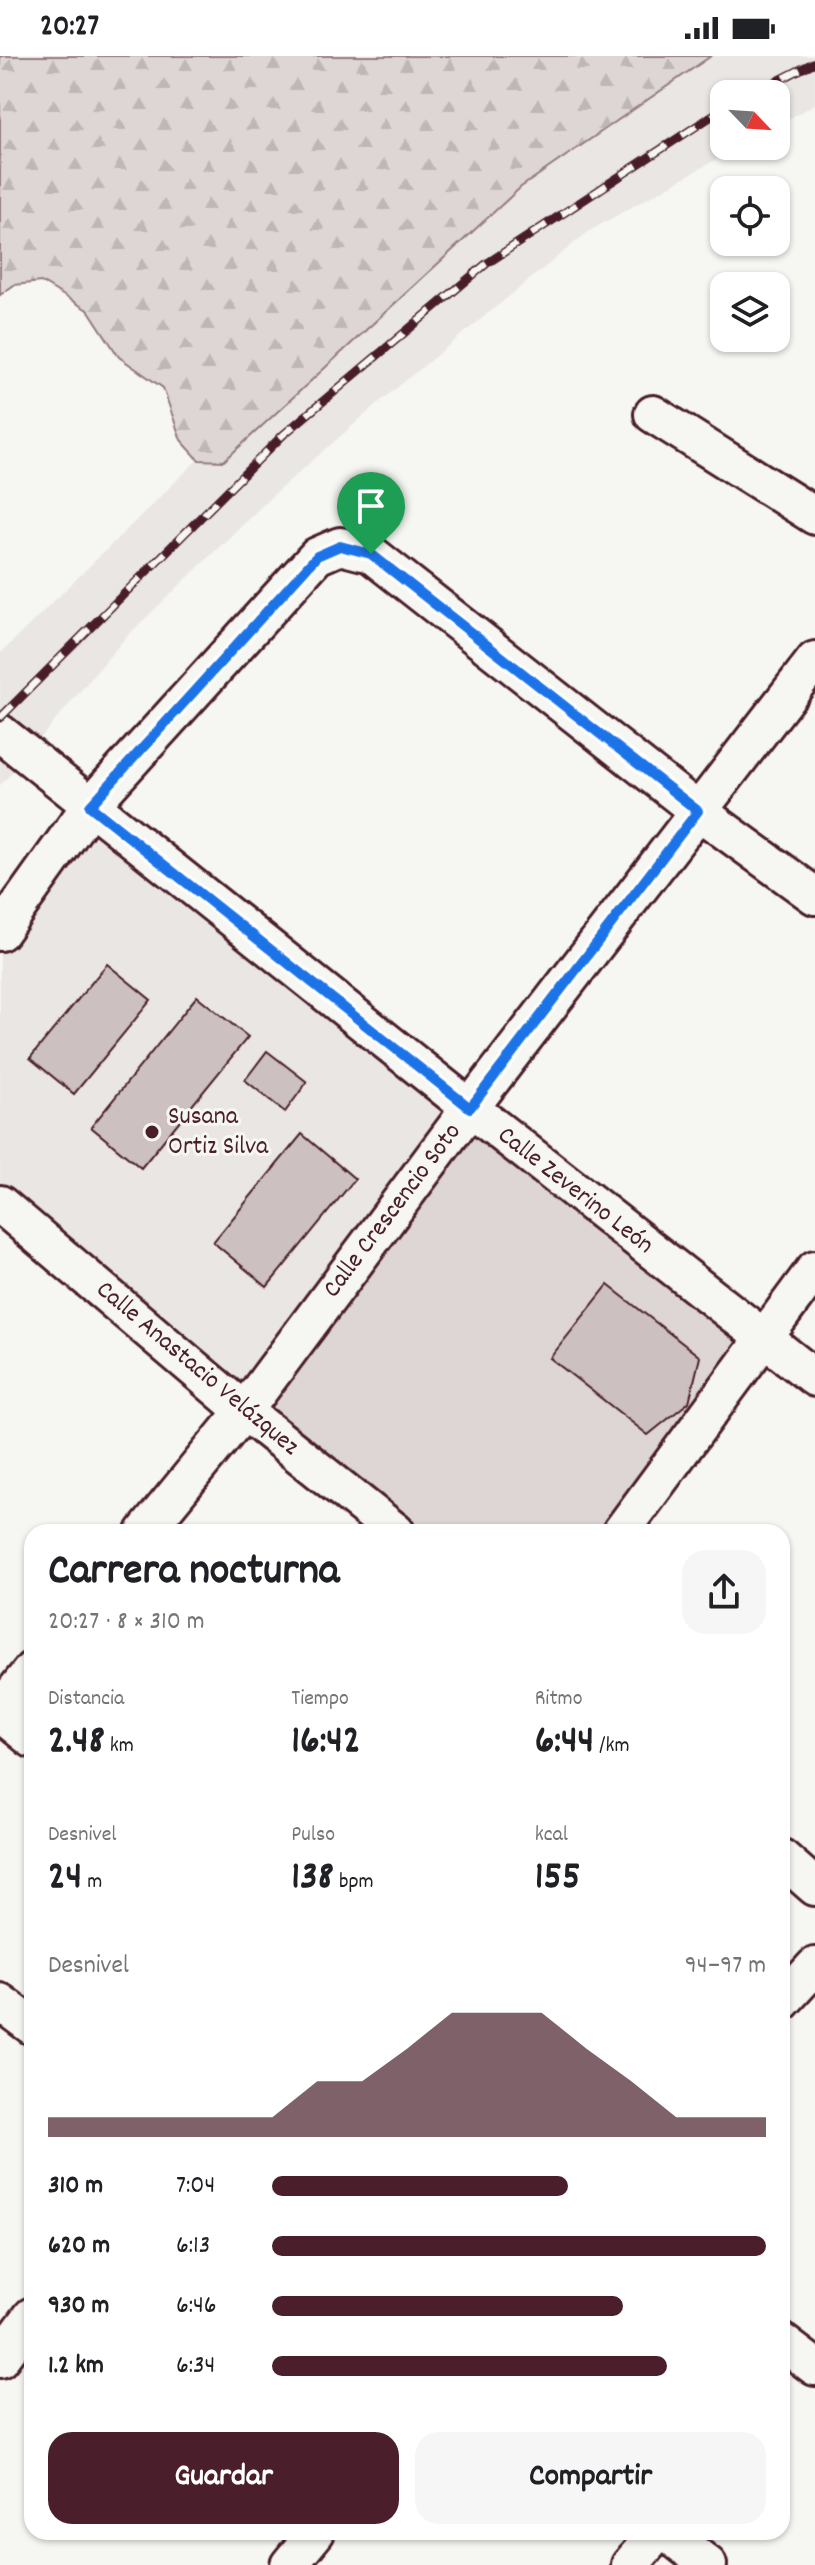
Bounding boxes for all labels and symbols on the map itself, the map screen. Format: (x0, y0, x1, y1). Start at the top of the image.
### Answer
north arrow (710, 80, 790, 160)
pin (337, 472, 405, 554)
place label: Susana Ortiz Silva (168, 1099, 269, 1166)
street label: Calle Crescencio Soto (315, 1116, 471, 1306)
street label: Calle Zeverino León (489, 1118, 661, 1264)
marker: Susana Ortiz Silva (143, 1123, 161, 1141)
street label: Calle Anastacio Velázquez (87, 1273, 307, 1465)

